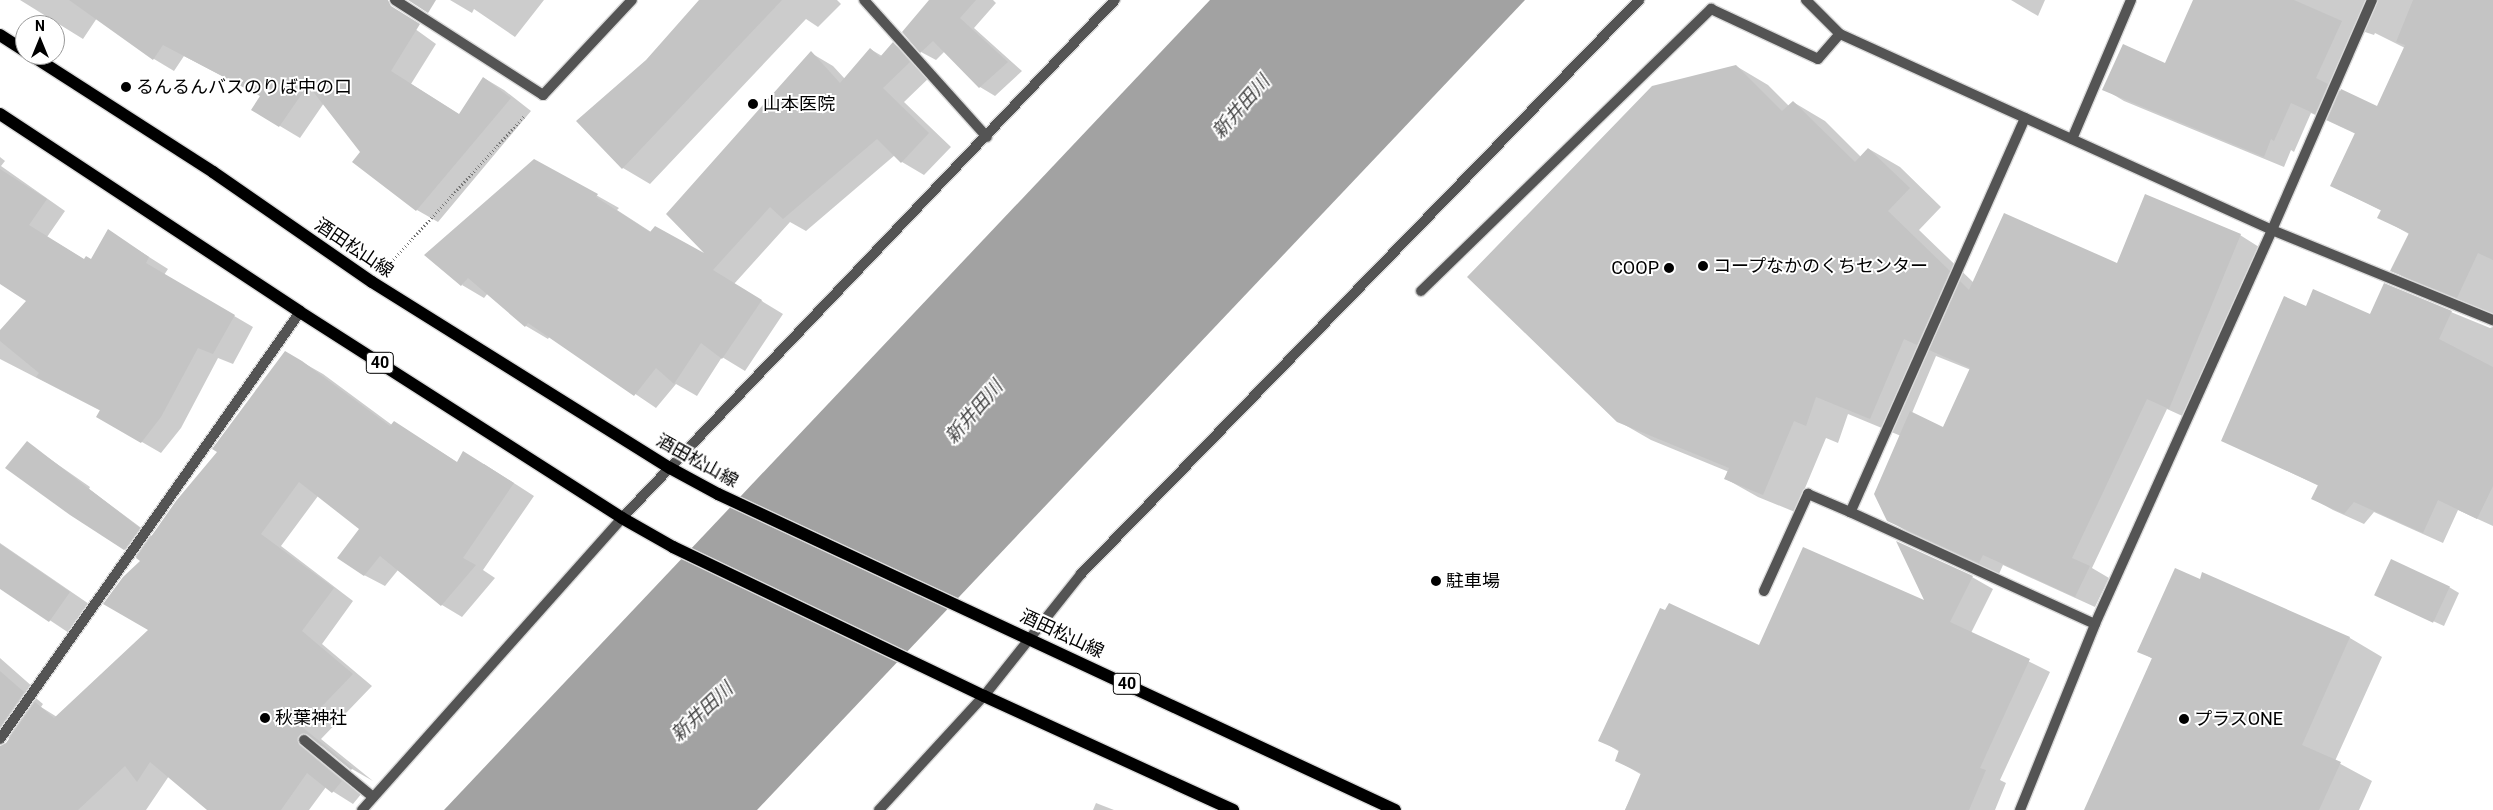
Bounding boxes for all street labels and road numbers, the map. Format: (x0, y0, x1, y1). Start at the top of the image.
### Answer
street label: 酒田松山線 (311, 214, 397, 282)
road number: 40 (365, 349, 395, 376)
street label: 酒田松山線 (652, 430, 742, 492)
street label: 酒田松山線 (1017, 605, 1107, 663)
road number: 40 (1112, 671, 1142, 698)

